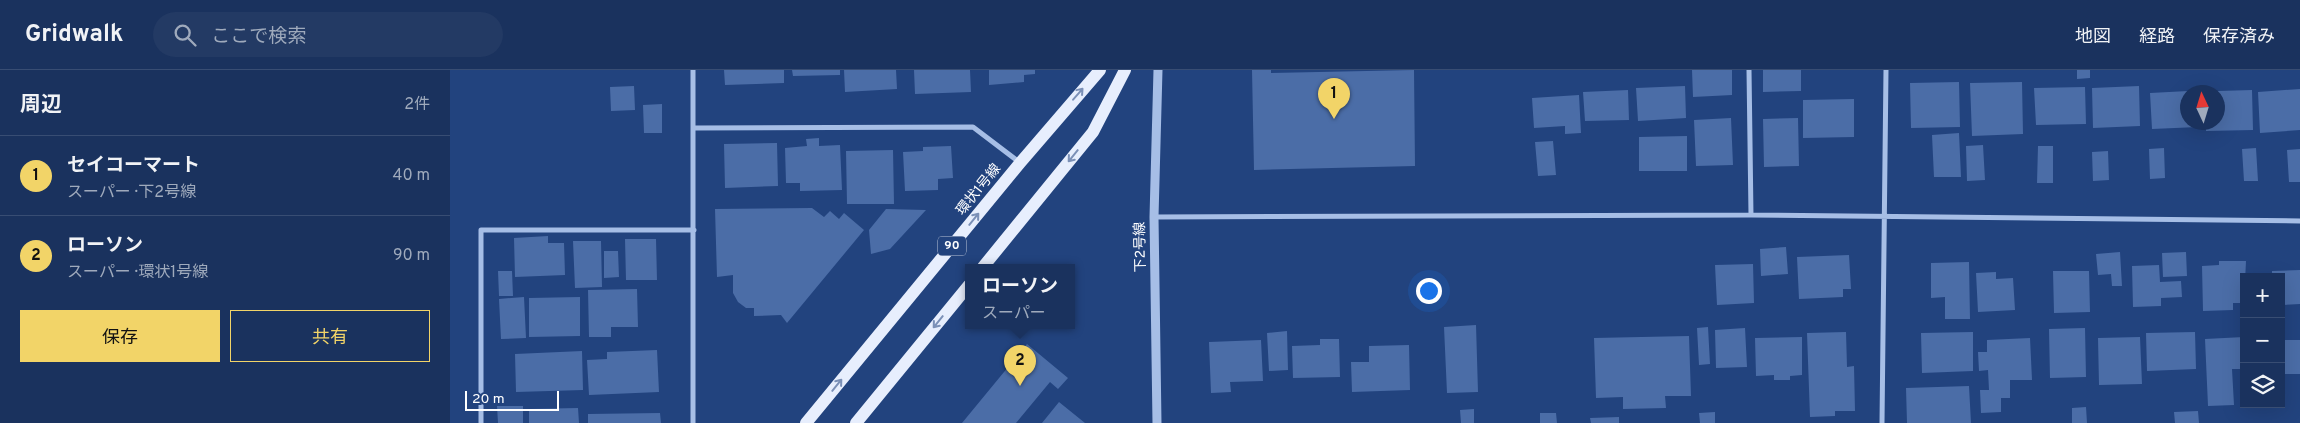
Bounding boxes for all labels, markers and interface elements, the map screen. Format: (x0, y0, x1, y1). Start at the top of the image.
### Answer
search box (153, 12, 503, 57)
text: Gridwalk (25, 20, 123, 50)
icon: search (171, 21, 199, 49)
text: ここで検索 (211, 25, 306, 49)
text: 地図 (2075, 26, 2111, 49)
text: 経路 (2139, 26, 2175, 49)
text: 保存済み (2203, 26, 2275, 49)
pin: 1 (1318, 78, 1350, 119)
north arrow (2180, 85, 2225, 130)
one-way arrow (1072, 88, 1083, 101)
text: 周辺 (20, 92, 62, 119)
text: 2件 (404, 95, 430, 115)
one-way arrow (1067, 149, 1078, 162)
text: セイコーマート (67, 154, 200, 178)
street label: 環状1号線 (952, 160, 1005, 219)
text: 1 (33, 166, 39, 186)
text: 40 m (392, 166, 430, 186)
text: スーパー · 下2号線 (67, 183, 196, 203)
one-way arrow (968, 213, 979, 226)
street label: 下2号線 (1132, 222, 1150, 272)
text: ローソン (67, 234, 143, 258)
road number: 90 (938, 237, 966, 256)
text: 2 (31, 246, 41, 266)
text: 90 m (393, 246, 430, 266)
text: スーパー · 環状1号線 (67, 263, 208, 283)
popup (965, 264, 1075, 329)
map controls (2240, 273, 2285, 408)
button: + (2240, 273, 2285, 318)
text: ローソン (982, 275, 1058, 299)
your location (1416, 278, 1442, 304)
text: スーパー (982, 304, 1046, 324)
button: 保存 (20, 310, 220, 362)
button: 共有 (230, 310, 430, 362)
one-way arrow (933, 316, 944, 329)
button: − (2240, 318, 2285, 363)
pin: 2 (1004, 345, 1036, 386)
button: layers (2240, 363, 2285, 408)
one-way arrow (832, 379, 843, 392)
scale bar (465, 388, 559, 411)
text: 20 m (472, 391, 505, 408)

